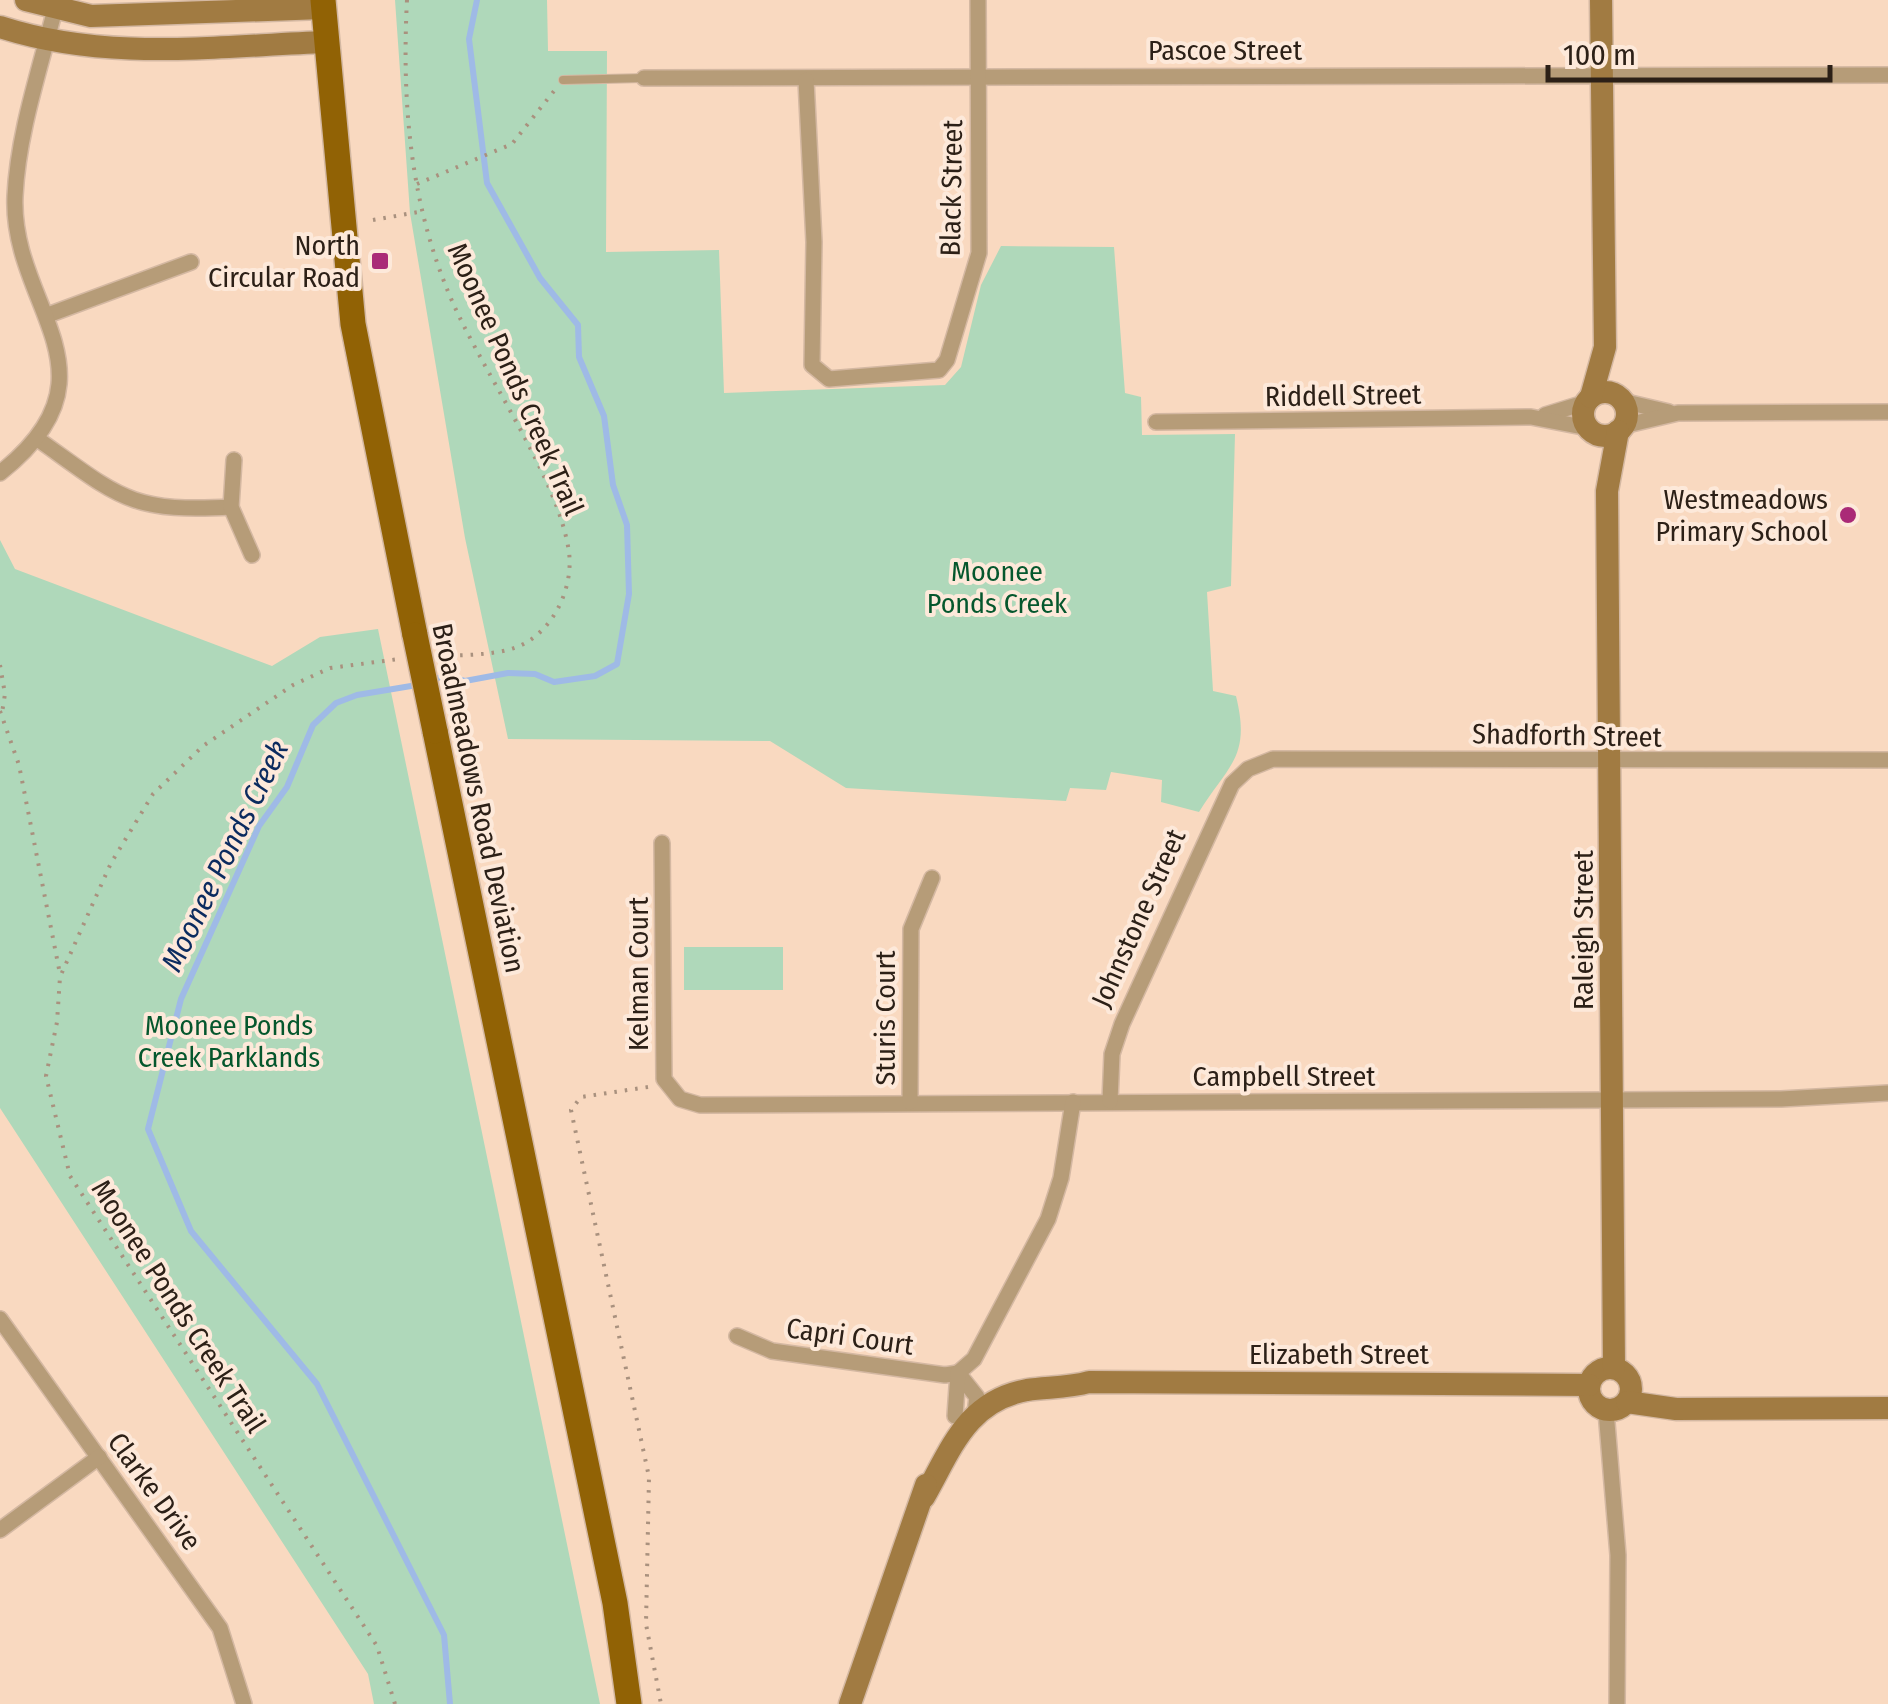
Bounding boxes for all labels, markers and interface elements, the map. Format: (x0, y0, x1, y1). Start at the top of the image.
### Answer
scale bar (1548, 20, 1830, 82)
street label: Pascoe Street (1148, 34, 1303, 67)
text: 100 m (1563, 37, 1636, 73)
street label: Black Street (934, 119, 969, 257)
place label: North Circular Road (208, 229, 360, 294)
street label: Moonee Ponds Creek Trail (441, 238, 591, 520)
marker: North Circular Road (369, 250, 391, 272)
street label: Riddell Street (1265, 378, 1422, 413)
place label: Westmeadows Primary School (1656, 483, 1828, 548)
marker: Westmeadows Primary School (1837, 504, 1859, 526)
park label: Moonee Ponds Creek (927, 555, 1068, 620)
street label: Broadmeadows Road Deviation (425, 620, 532, 976)
street label: Shadforth Street (1472, 717, 1663, 754)
water label: Moonee Ponds Creek (154, 735, 297, 977)
street label: Johnstone Street (1084, 823, 1193, 1012)
street label: Raleigh Street (1567, 849, 1600, 1010)
street label: Kelman Court (622, 896, 655, 1051)
street label: Sturis Court (869, 950, 902, 1086)
park label: Moonee Ponds Creek Parklands (138, 1009, 320, 1074)
street label: Campbell Street (1192, 1060, 1376, 1093)
street label: Moonee Ponds Creek Trail (85, 1174, 273, 1439)
street label: Capri Court (784, 1311, 916, 1362)
street label: Elizabeth Street (1249, 1338, 1430, 1371)
street label: Clarke Drive (101, 1426, 208, 1556)

